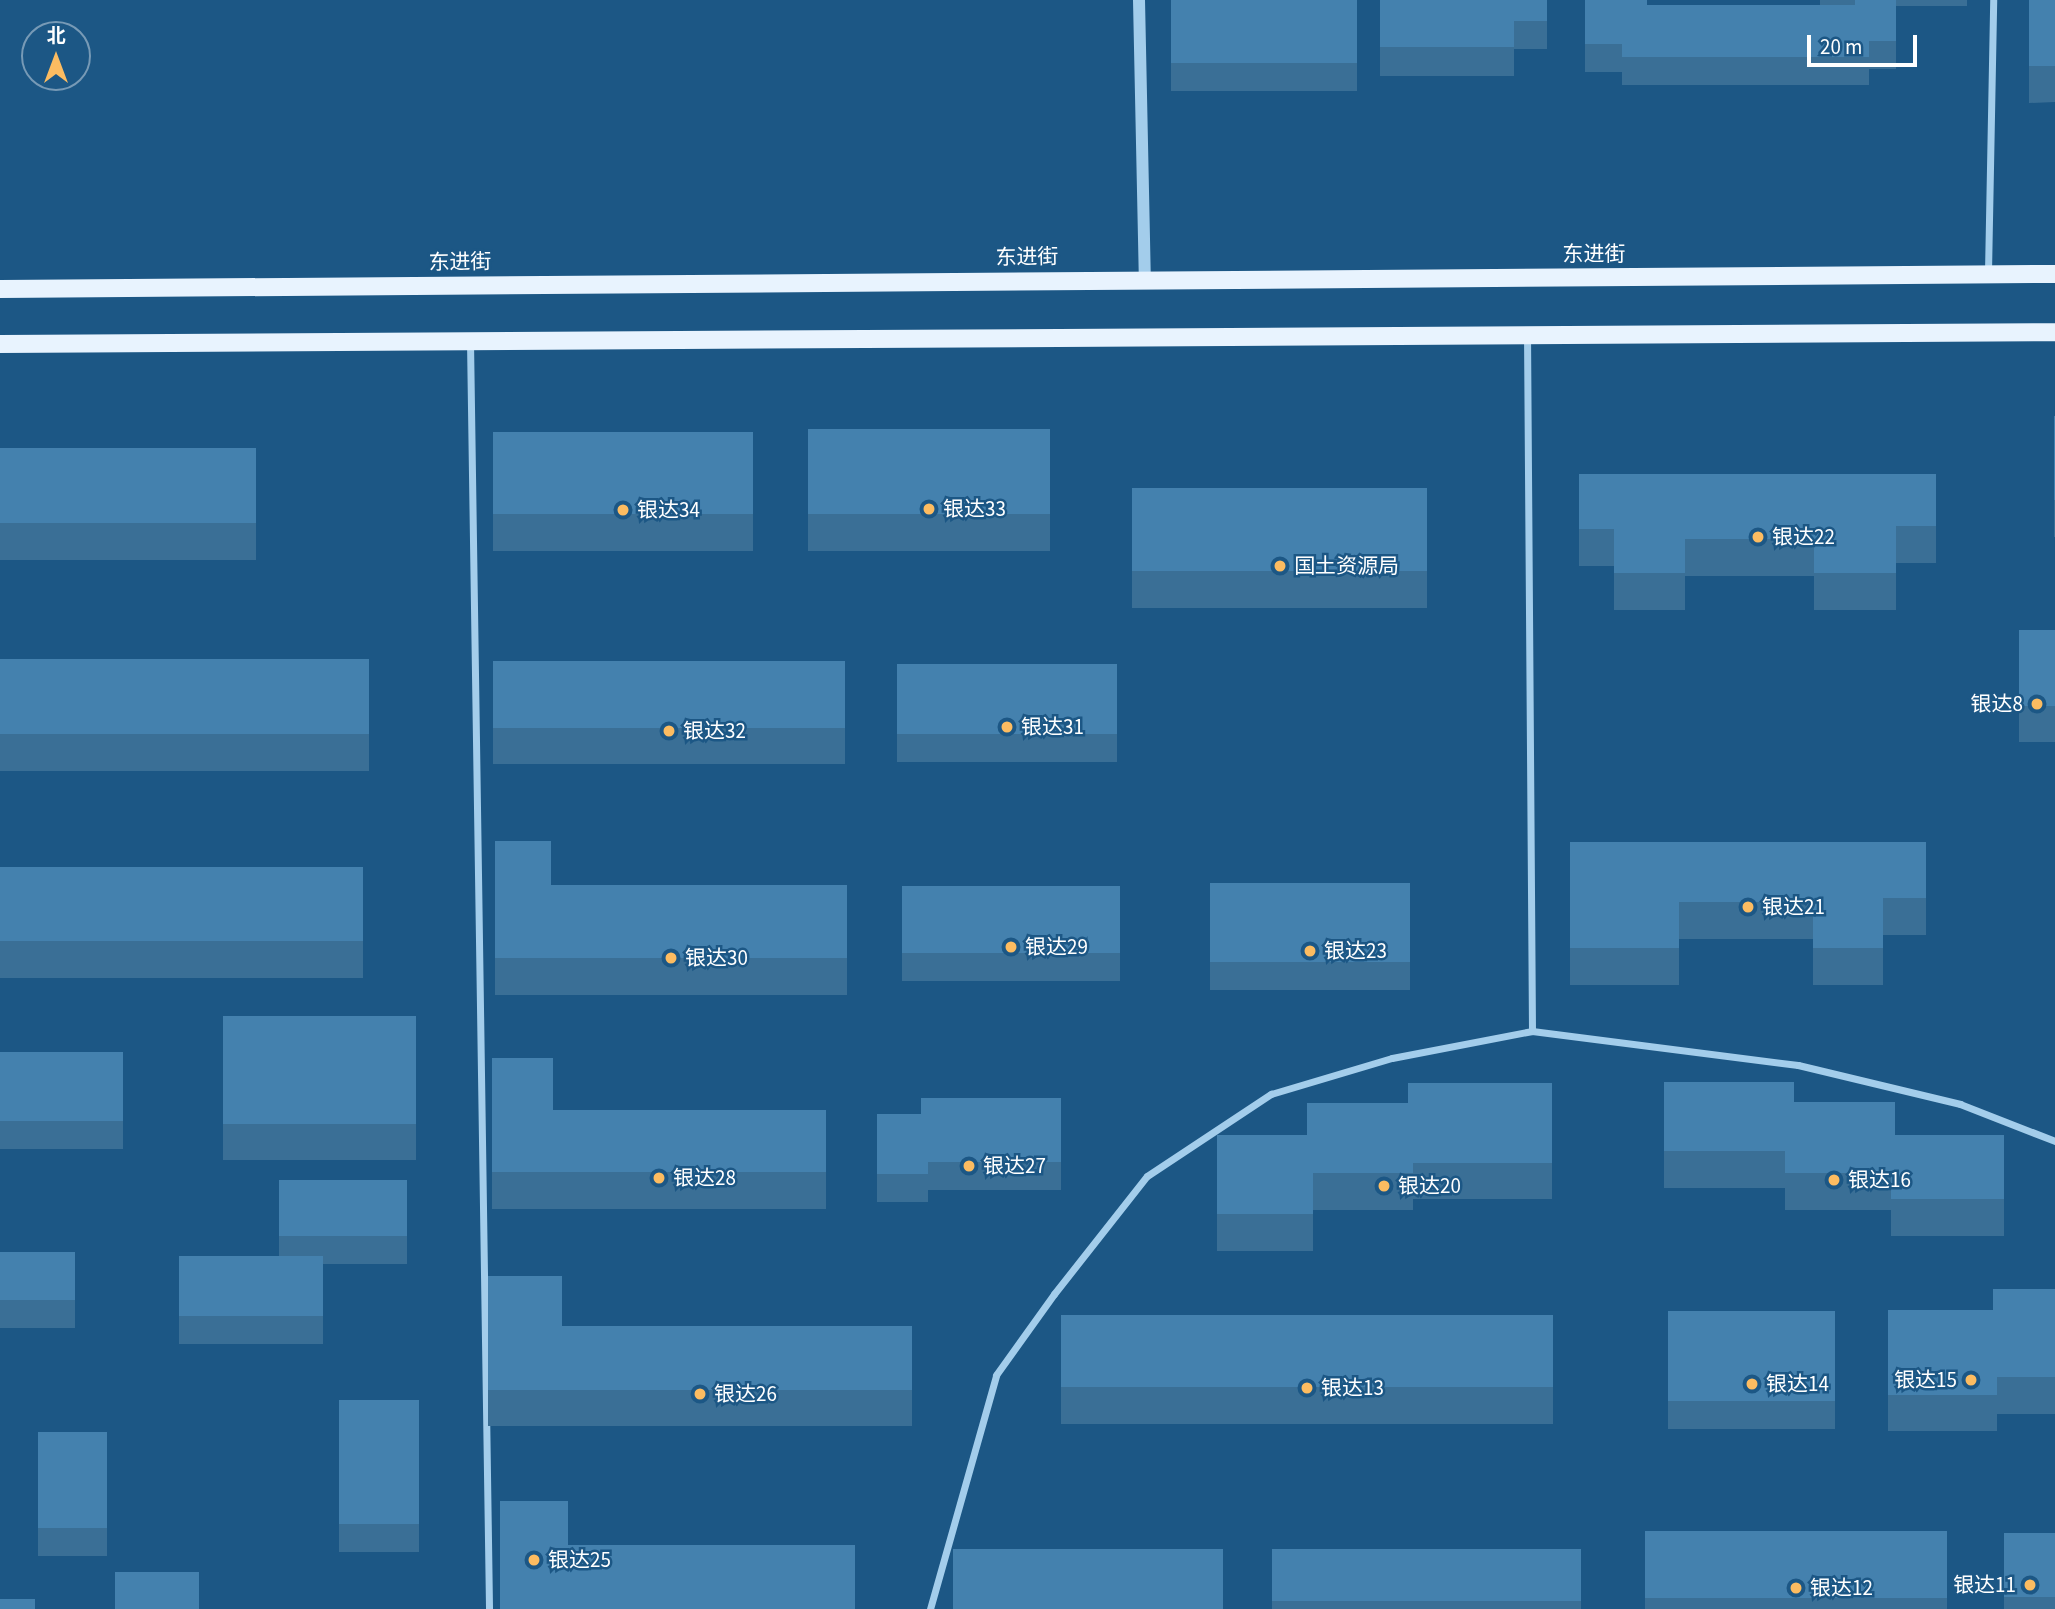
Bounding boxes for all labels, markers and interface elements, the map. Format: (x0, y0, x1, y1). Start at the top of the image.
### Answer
north arrow (21, 21, 91, 91)
scale bar (1810, 21, 1920, 65)
text: 北 (46, 23, 66, 50)
text: 20 m (1820, 32, 1862, 62)
street label: 东进街 (1563, 241, 1625, 267)
street label: 东进街 (995, 244, 1059, 270)
street label: 东进街 (428, 249, 492, 275)
place label: 银达33 (943, 496, 1006, 522)
place label: 银达34 (637, 497, 700, 523)
marker: 银达33 (921, 501, 937, 517)
marker: 银达34 (615, 502, 631, 518)
place label: 银达22 (1772, 524, 1835, 550)
marker: 银达22 (1750, 529, 1766, 545)
place label: 国土资源局 (1294, 553, 1399, 579)
marker: 国土资源局 (1272, 558, 1288, 574)
place label: 银达8 (1971, 691, 2023, 717)
marker: 银达8 (2029, 696, 2045, 712)
place label: 银达31 (1021, 714, 1084, 740)
place label: 银达32 (683, 718, 746, 744)
marker: 银达31 (999, 719, 1015, 735)
marker: 银达32 (661, 723, 677, 739)
place label: 银达21 (1762, 894, 1825, 920)
marker: 银达21 (1740, 899, 1756, 915)
place label: 银达29 (1025, 934, 1088, 960)
place label: 银达23 (1324, 938, 1387, 964)
marker: 银达29 (1003, 939, 1019, 955)
marker: 银达23 (1302, 943, 1318, 959)
place label: 银达30 (685, 945, 748, 971)
marker: 银达30 (663, 950, 679, 966)
place label: 银达27 (983, 1153, 1046, 1179)
marker: 银达27 (961, 1158, 977, 1174)
place label: 银达28 (673, 1165, 736, 1191)
place label: 银达16 (1848, 1167, 1911, 1193)
marker: 银达28 (651, 1170, 667, 1186)
marker: 银达16 (1826, 1172, 1842, 1188)
place label: 银达20 (1398, 1173, 1461, 1199)
marker: 银达20 (1376, 1178, 1392, 1194)
place label: 银达15 (1894, 1367, 1957, 1393)
place label: 银达14 (1766, 1371, 1829, 1397)
marker: 银达15 (1963, 1372, 1979, 1388)
place label: 银达13 (1321, 1375, 1384, 1401)
marker: 银达14 (1744, 1376, 1760, 1392)
marker: 银达13 (1299, 1380, 1315, 1396)
place label: 银达26 (714, 1381, 777, 1407)
marker: 银达26 (692, 1386, 708, 1402)
place label: 银达25 (548, 1547, 611, 1573)
marker: 银达25 (526, 1552, 542, 1568)
place label: 银达11 (1953, 1572, 2016, 1598)
place label: 银达12 (1810, 1575, 1873, 1601)
marker: 银达11 (2022, 1577, 2038, 1593)
marker: 银达12 (1788, 1580, 1804, 1596)

